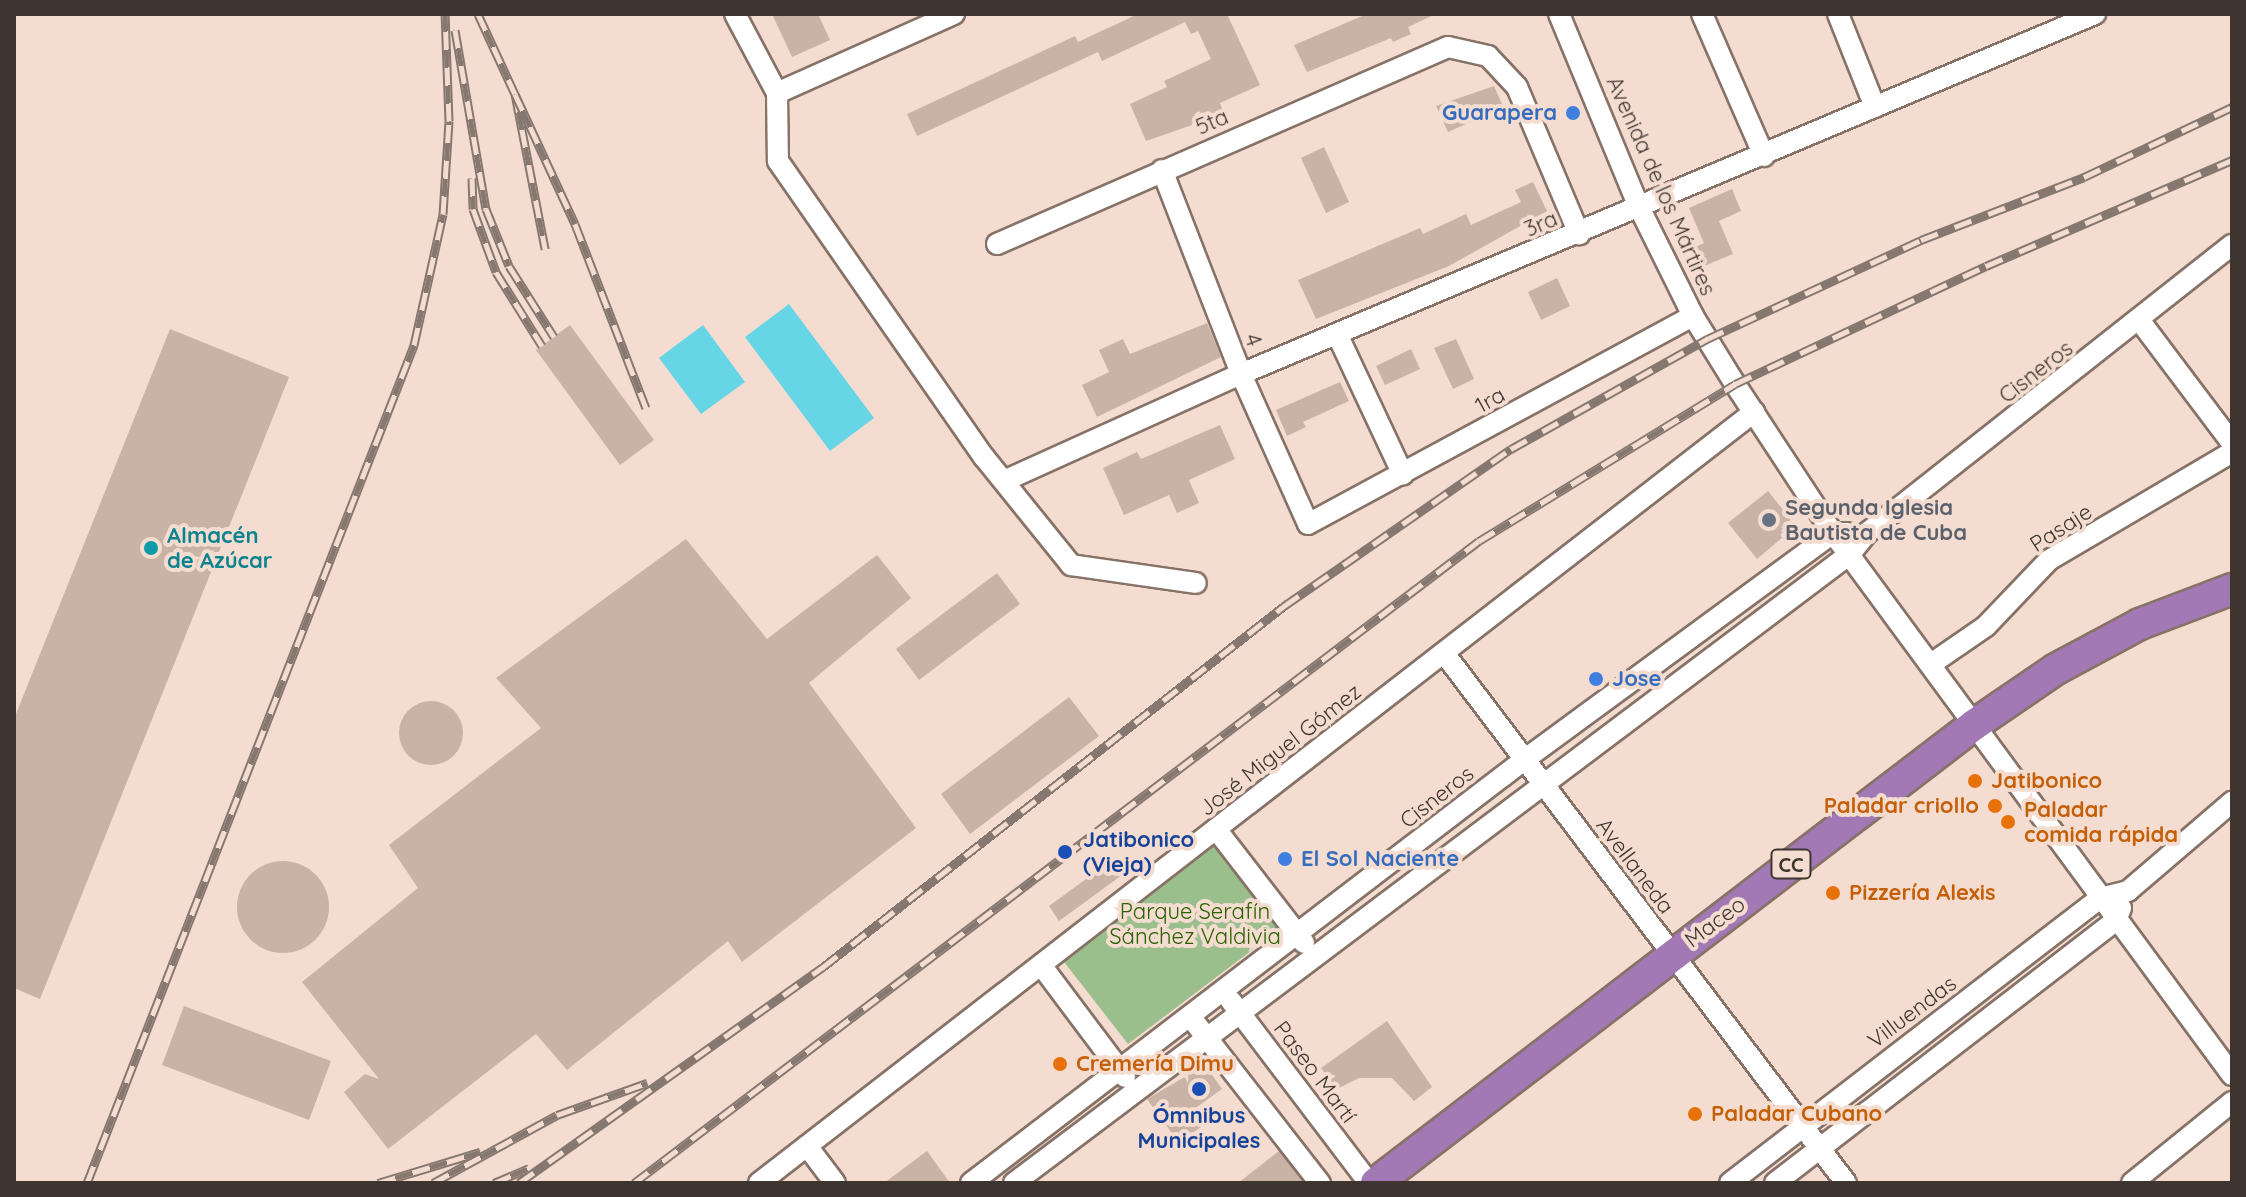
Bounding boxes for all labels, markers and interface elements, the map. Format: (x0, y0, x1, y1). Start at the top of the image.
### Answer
street label: Avenida de los Mártires (1601, 72, 1721, 300)
place label: Guarapera (1442, 100, 1557, 126)
street label: 5ta (1192, 103, 1232, 141)
marker: Guarapera (1564, 104, 1582, 122)
street label: 3ra (1521, 205, 1561, 243)
street label: 4 (1239, 330, 1267, 350)
street label: Cisneros (1994, 335, 2078, 409)
street label: 1ra (1471, 381, 1509, 419)
place label: Segunda Iglesia Bautista de Cuba (1785, 494, 1967, 546)
street label: Pasaje (2025, 498, 2097, 558)
marker: Segunda Iglesia Bautista de Cuba (1760, 511, 1778, 529)
place label: Almacén de Azúcar (167, 522, 272, 574)
marker: Almacén de Azúcar (142, 539, 160, 557)
place label: Jose (1612, 666, 1661, 692)
marker: Jose (1587, 670, 1605, 688)
street label: José Miguel Gómez (1194, 678, 1366, 822)
street label: Cisneros (1395, 760, 1479, 834)
place label: Jatibonico (1991, 768, 2102, 794)
marker: Jatibonico (1966, 772, 1984, 790)
place label: Paladar criollo (1824, 793, 1979, 819)
place label: Paladar comida rápida (2024, 796, 2178, 848)
marker: Paladar criollo (1986, 797, 2004, 815)
street label: Avellaneda (1591, 813, 1679, 919)
marker: Paladar comida rápida (1999, 813, 2017, 831)
place label: Jatibonico (Vieja) (1083, 826, 1194, 878)
marker: Jatibonico (Vieja) (1054, 841, 1076, 863)
place label: El Sol Naciente (1301, 846, 1459, 872)
road number: CC (1769, 848, 1813, 880)
marker: El Sol Naciente (1276, 850, 1294, 868)
place label: Pizzería Alexis (1849, 880, 1995, 906)
marker: Pizzería Alexis (1824, 884, 1842, 902)
street label: Maceo (1680, 891, 1750, 953)
park label: Parque Serafín Sánchez Valdivia (1109, 898, 1281, 950)
street label: Villuendas (1863, 970, 1961, 1054)
street label: Paseo Martí (1268, 1016, 1362, 1128)
place label: Cremería Dimu (1076, 1051, 1234, 1077)
marker: Cremería Dimu (1051, 1055, 1069, 1073)
marker: Ómnibus Municipales (1190, 1080, 1208, 1098)
place label: Paladar Cubano (1711, 1101, 1882, 1127)
place label: Ómnibus Municipales (1138, 1102, 1260, 1154)
marker: Paladar Cubano (1686, 1105, 1704, 1123)

